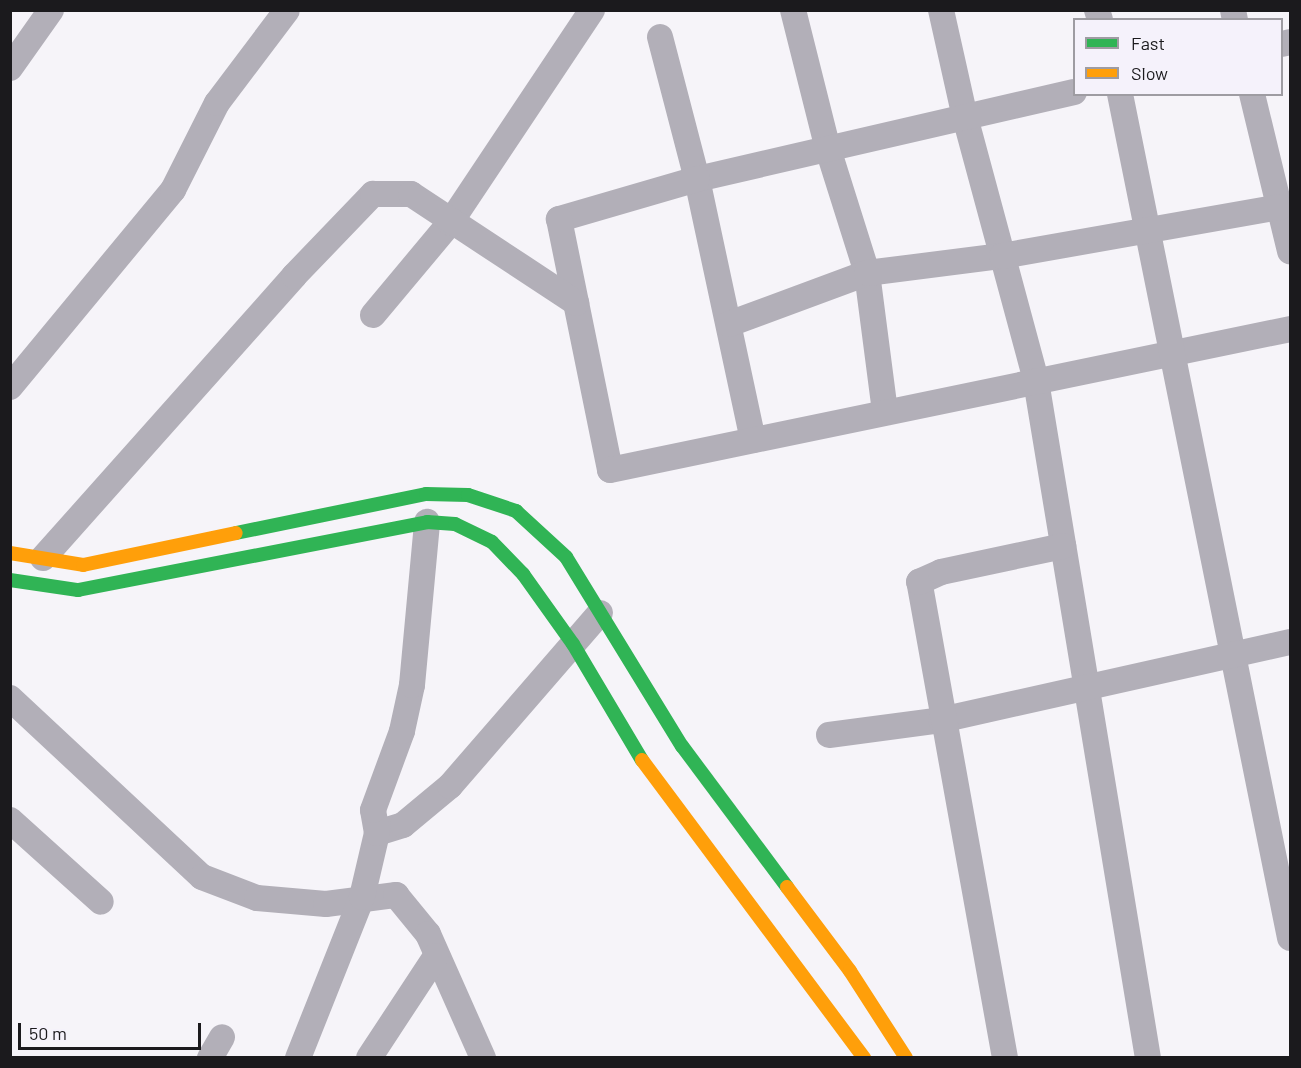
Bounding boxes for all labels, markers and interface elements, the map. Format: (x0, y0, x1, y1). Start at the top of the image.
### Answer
legend (1073, 18, 1283, 96)
text: Fast (1131, 32, 1165, 54)
text: Slow (1131, 62, 1168, 84)
scale bar (21, 1011, 204, 1049)
text: 50 m (29, 1022, 67, 1044)

